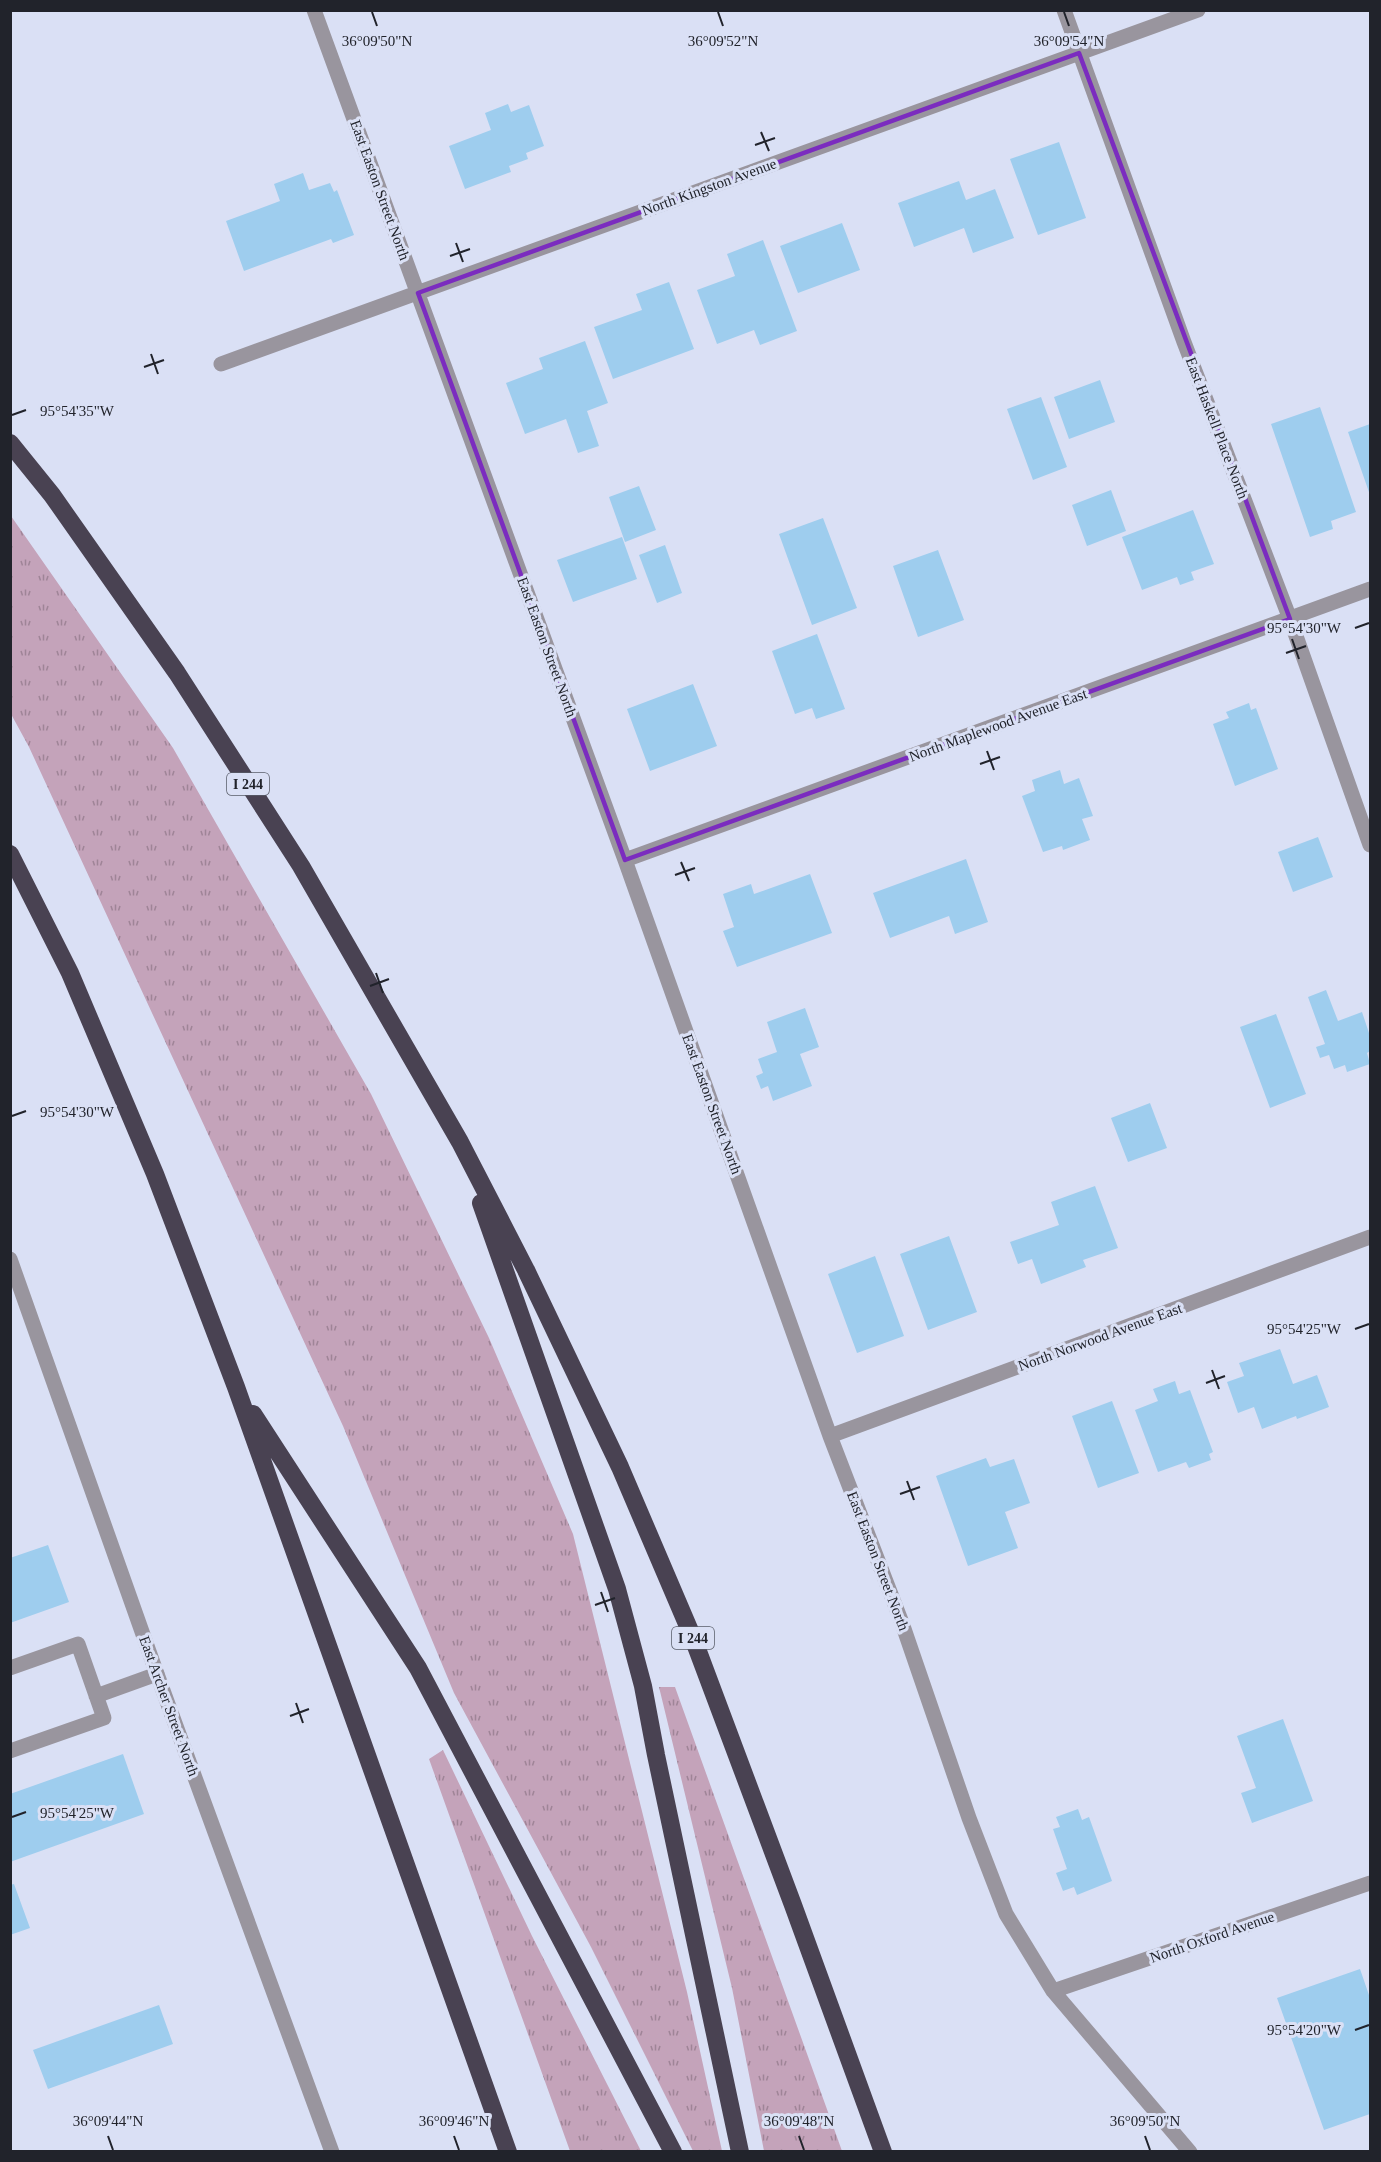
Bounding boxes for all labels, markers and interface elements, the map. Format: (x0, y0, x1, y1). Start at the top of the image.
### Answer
text: 36°09'50"N (342, 33, 412, 49)
text: 36°09'52"N (688, 33, 758, 49)
text: 36°09'54"N (1034, 33, 1104, 49)
street label: East Easton Street North (347, 118, 413, 263)
street label: North Kingston Avenue (639, 155, 779, 219)
street label: East Haskell Place North (1183, 355, 1252, 502)
text: 95°54'35"W (40, 403, 115, 419)
street label: East Easton Street North (514, 575, 580, 720)
text: 95°54'30"W (1267, 620, 1342, 636)
street label: North Maplewood Avenue East (907, 685, 1090, 765)
road number: I 244 (227, 773, 269, 795)
street label: East Easton Street North (679, 1032, 745, 1177)
text: 95°54'30"W (40, 1104, 115, 1120)
street label: North Norwood Avenue East (1016, 1300, 1185, 1374)
text: 95°54'25"W (1267, 1321, 1342, 1337)
street label: East Easton Street North (844, 1489, 912, 1633)
road number: I 244 (672, 1627, 714, 1649)
street label: East Archer Street North (136, 1634, 202, 1779)
text: 95°54'25"W (40, 1805, 115, 1821)
street label: North Oxford Avenue (1148, 1908, 1277, 1966)
text: 95°54'20"W (1267, 2022, 1342, 2038)
text: 36°09'44"N (73, 2113, 143, 2129)
text: 36°09'46"N (419, 2113, 489, 2129)
text: 36°09'48"N (764, 2113, 834, 2129)
text: 36°09'50"N (1110, 2113, 1180, 2129)

